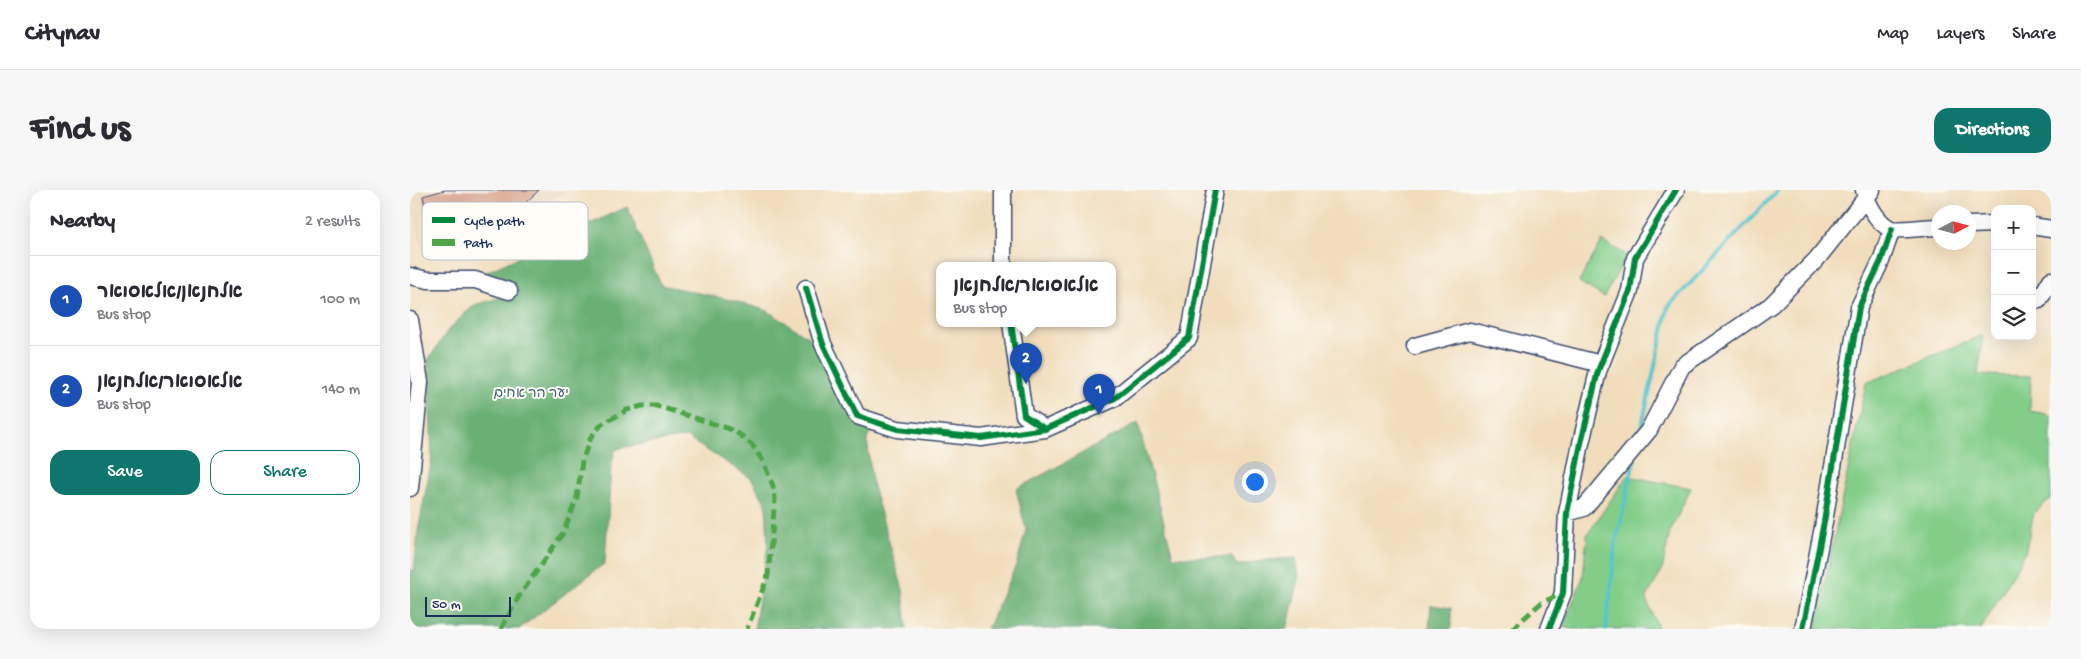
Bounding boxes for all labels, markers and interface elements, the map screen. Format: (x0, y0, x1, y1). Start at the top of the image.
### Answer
text: Citynav (25, 20, 100, 49)
text: Map (1877, 24, 1909, 45)
text: Layers (1937, 24, 1984, 45)
text: Share (2012, 24, 2056, 45)
button: Directions (1934, 108, 2051, 153)
text: Find us (30, 110, 130, 151)
legend (422, 202, 588, 260)
north arrow (1931, 205, 1976, 250)
map controls (1991, 205, 2036, 340)
button: + (1991, 205, 2036, 250)
text: Nearby (50, 210, 115, 235)
text: 2 results (305, 213, 360, 232)
text: Cycle path (464, 214, 525, 231)
text: Path (463, 236, 493, 253)
button: − (1991, 250, 2036, 295)
popup (936, 262, 1116, 327)
text: אלאסואר/אלחנאן (953, 276, 1099, 299)
text: אלחנאן/אלאסואר (97, 282, 243, 305)
text: 1 (63, 291, 69, 310)
text: 100 m (320, 291, 360, 310)
button: layers (1991, 295, 2036, 340)
text: Bus stop (953, 300, 1007, 319)
text: Bus stop (97, 306, 151, 325)
pin: 2 (1010, 343, 1042, 384)
text: אלאסואר/אלחנאן (97, 372, 243, 395)
pin: 1 (1083, 374, 1115, 415)
text: 2 (62, 381, 70, 400)
text: 140 m (322, 381, 360, 400)
park label: יער הר אחים (493, 386, 569, 403)
text: Bus stop (97, 396, 151, 415)
button: Save (50, 450, 200, 495)
button: Share (210, 450, 360, 495)
your location (1242, 469, 1268, 495)
scale bar (425, 594, 511, 617)
text: 50 m (432, 597, 461, 614)

